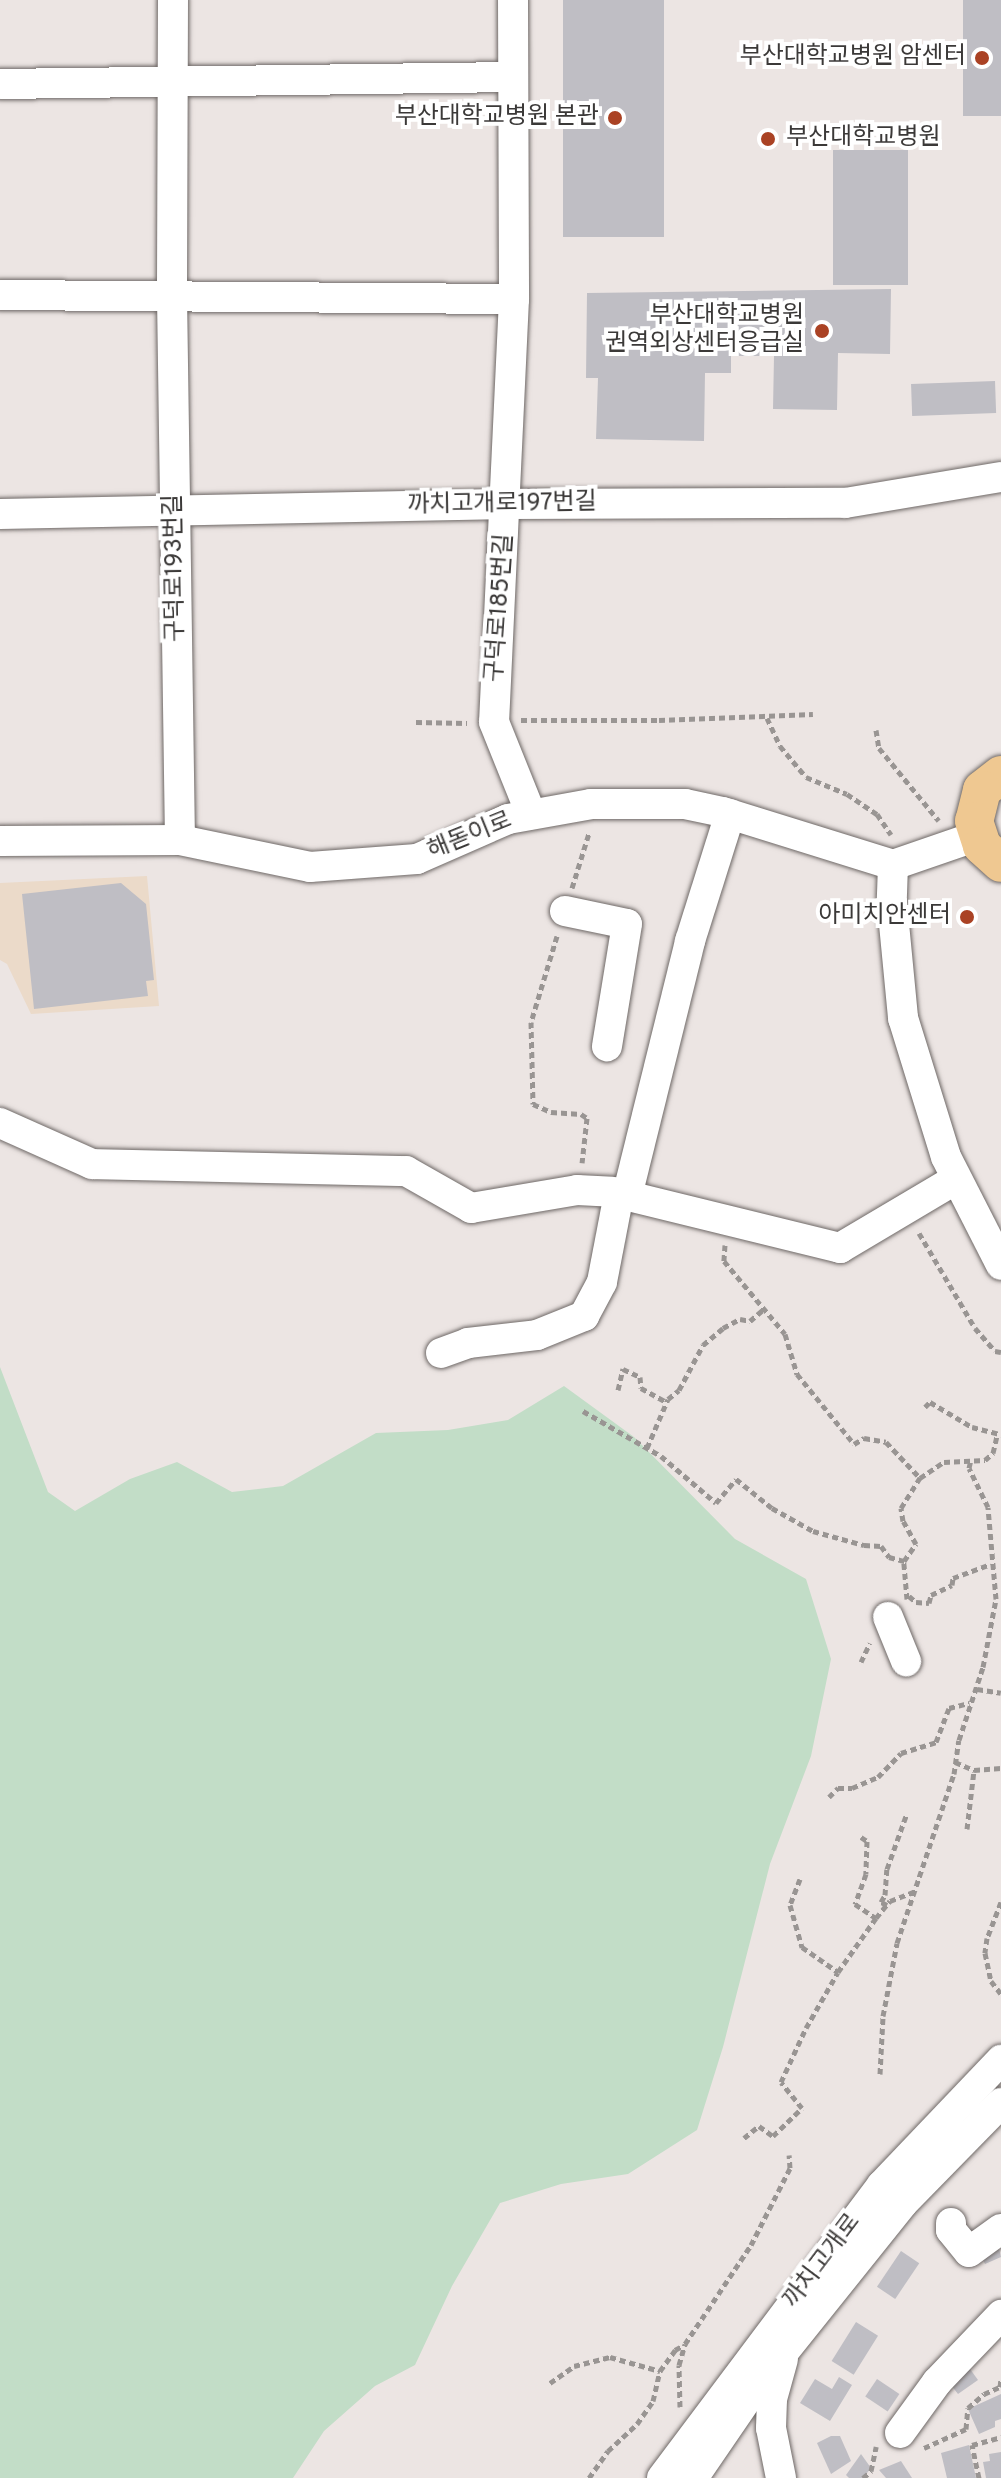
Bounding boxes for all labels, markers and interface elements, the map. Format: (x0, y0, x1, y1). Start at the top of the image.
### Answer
place label: 부산대학교병원 암센터 (740, 44, 966, 72)
marker: 부산대학교병원 암센터 (973, 49, 991, 67)
place label: 부산대학교병원 본관 (395, 104, 599, 132)
marker: 부산대학교병원 본관 (606, 109, 624, 127)
place label: 부산대학교병원 (786, 125, 941, 153)
marker: 부산대학교병원 (757, 128, 779, 150)
place label: 부산대학교병원 권역외상센터응급실 (605, 303, 804, 359)
marker: 부산대학교병원 권역외상센터응급실 (811, 320, 833, 342)
street label: 까치고개로197번길 (407, 489, 597, 521)
street label: 구덕로193번길 (160, 494, 192, 642)
street label: 구덕로185번길 (481, 533, 521, 683)
street label: 해돋이로 (424, 807, 516, 867)
place label: 아미치안센터 (819, 903, 951, 931)
marker: 아미치안센터 (958, 908, 976, 926)
street label: 까치고개로 (778, 2209, 868, 2315)

